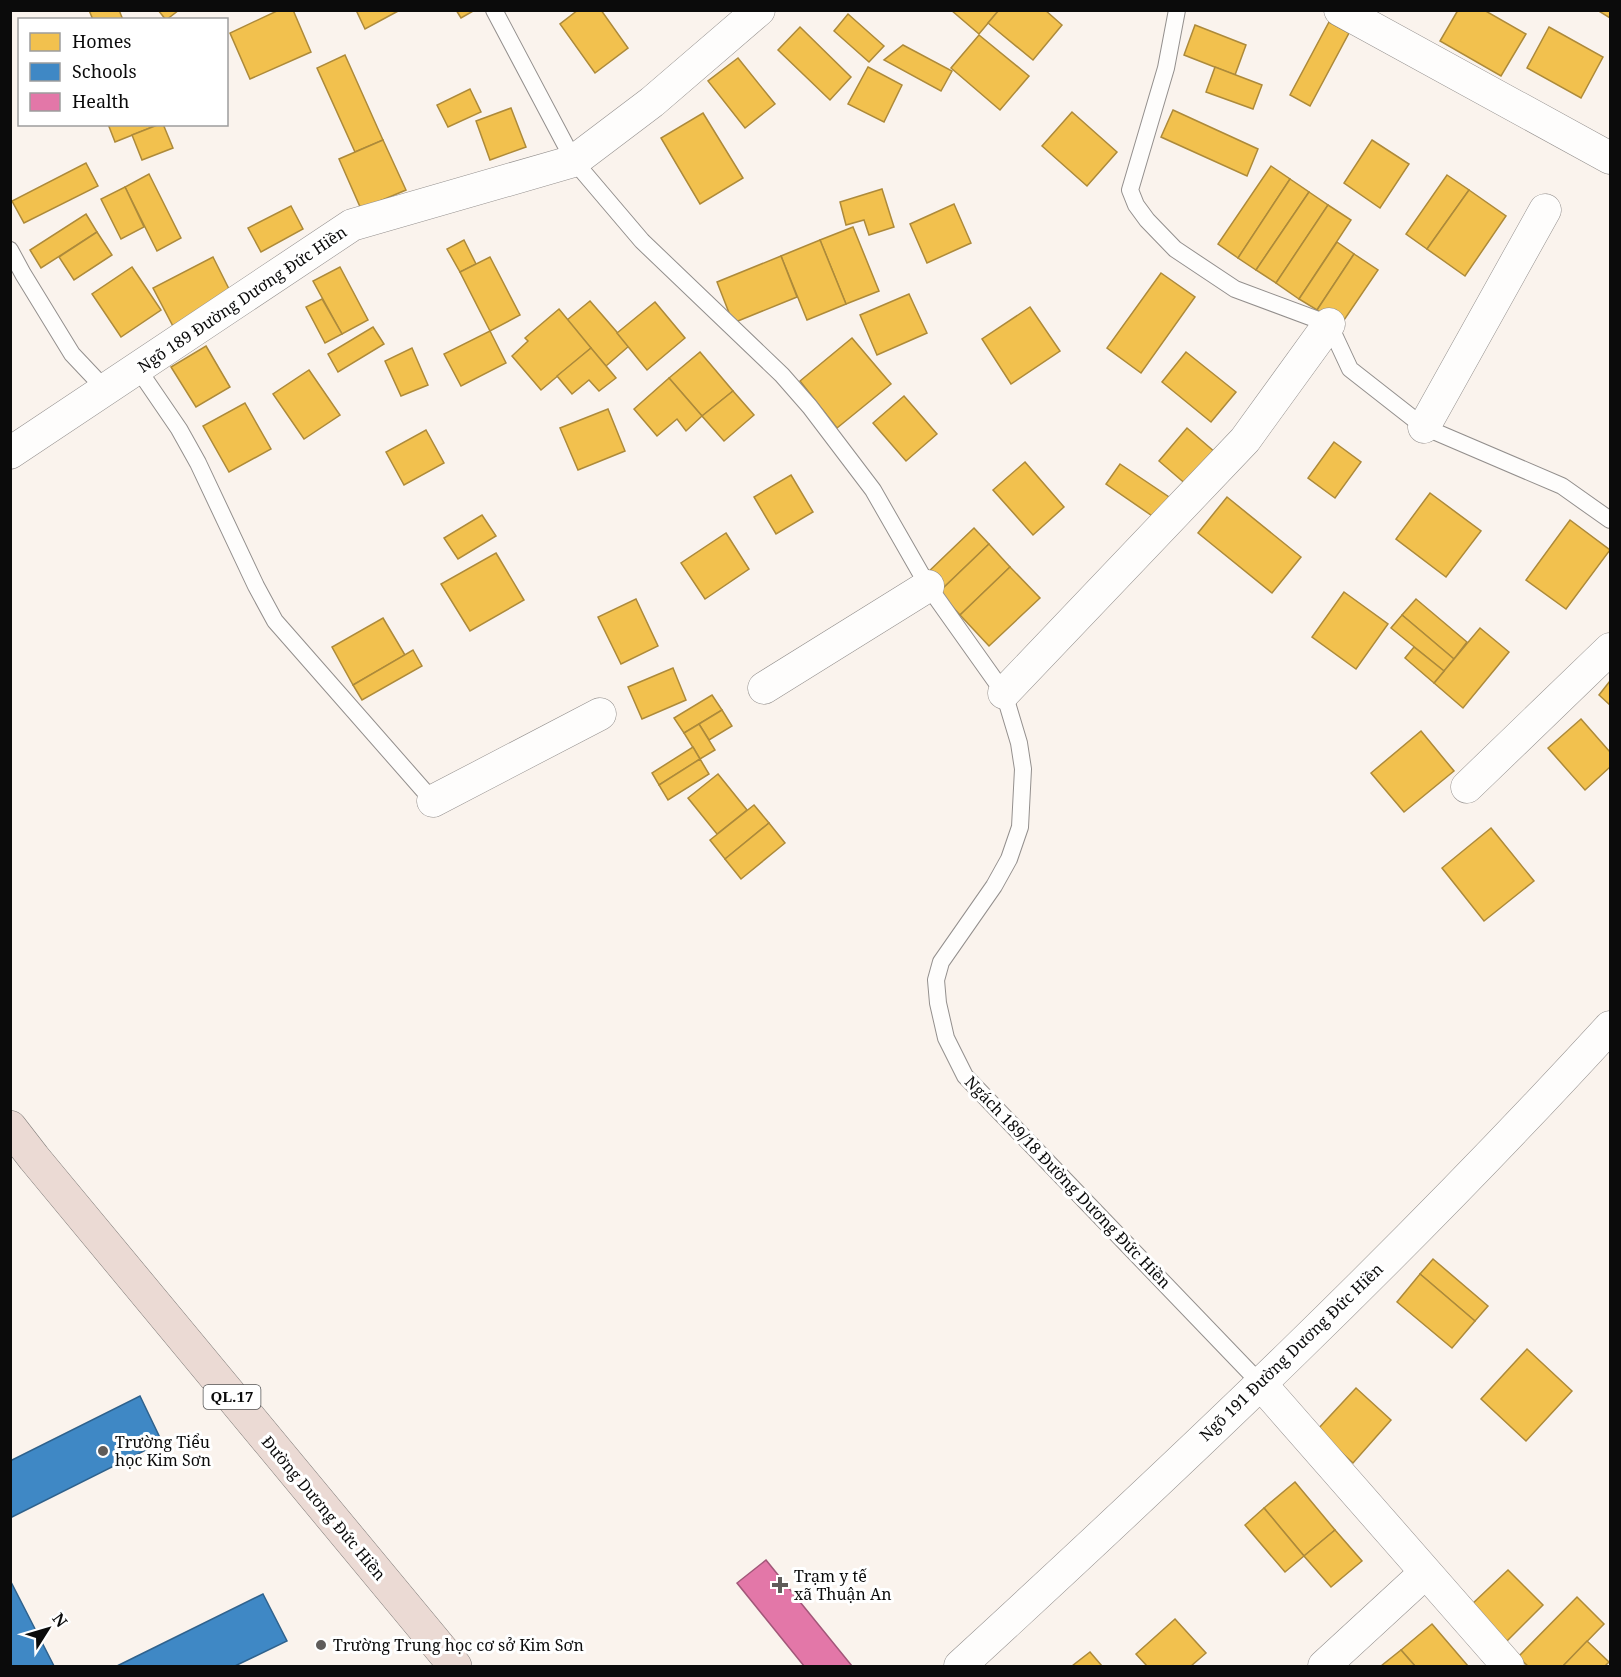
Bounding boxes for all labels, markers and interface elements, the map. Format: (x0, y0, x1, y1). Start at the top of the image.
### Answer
legend (18, 18, 228, 126)
text: Homes (72, 29, 131, 53)
text: Schools (72, 59, 137, 83)
text: Health (72, 89, 129, 113)
street label: Ngõ 189 Đường Dương Đức Hiền (133, 221, 351, 377)
street label: Ngách 189/18 Đường Dương Đức Hiền (960, 1071, 1176, 1293)
street label: Ngõ 191 Đường Dương Đức Hiền (1194, 1258, 1388, 1446)
road number: QL.17 (204, 1385, 260, 1409)
place label: Trường Tiểu học Kim Sơn (115, 1431, 211, 1471)
street label: Đường Dương Đức Hiền (257, 1431, 391, 1585)
marker: Trường Tiểu học Kim Sơn (96, 1444, 110, 1458)
place label: Trạm y tế xã Thuận An (794, 1565, 892, 1605)
marker: Trạm y tế xã Thuận An (771, 1576, 789, 1594)
north arrow (18, 1599, 78, 1659)
text: N (47, 1608, 73, 1632)
place label: Trường Trung học cơ sở Kim Sơn (333, 1634, 584, 1656)
marker: Trường Trung học cơ sở Kim Sơn (314, 1638, 328, 1652)

